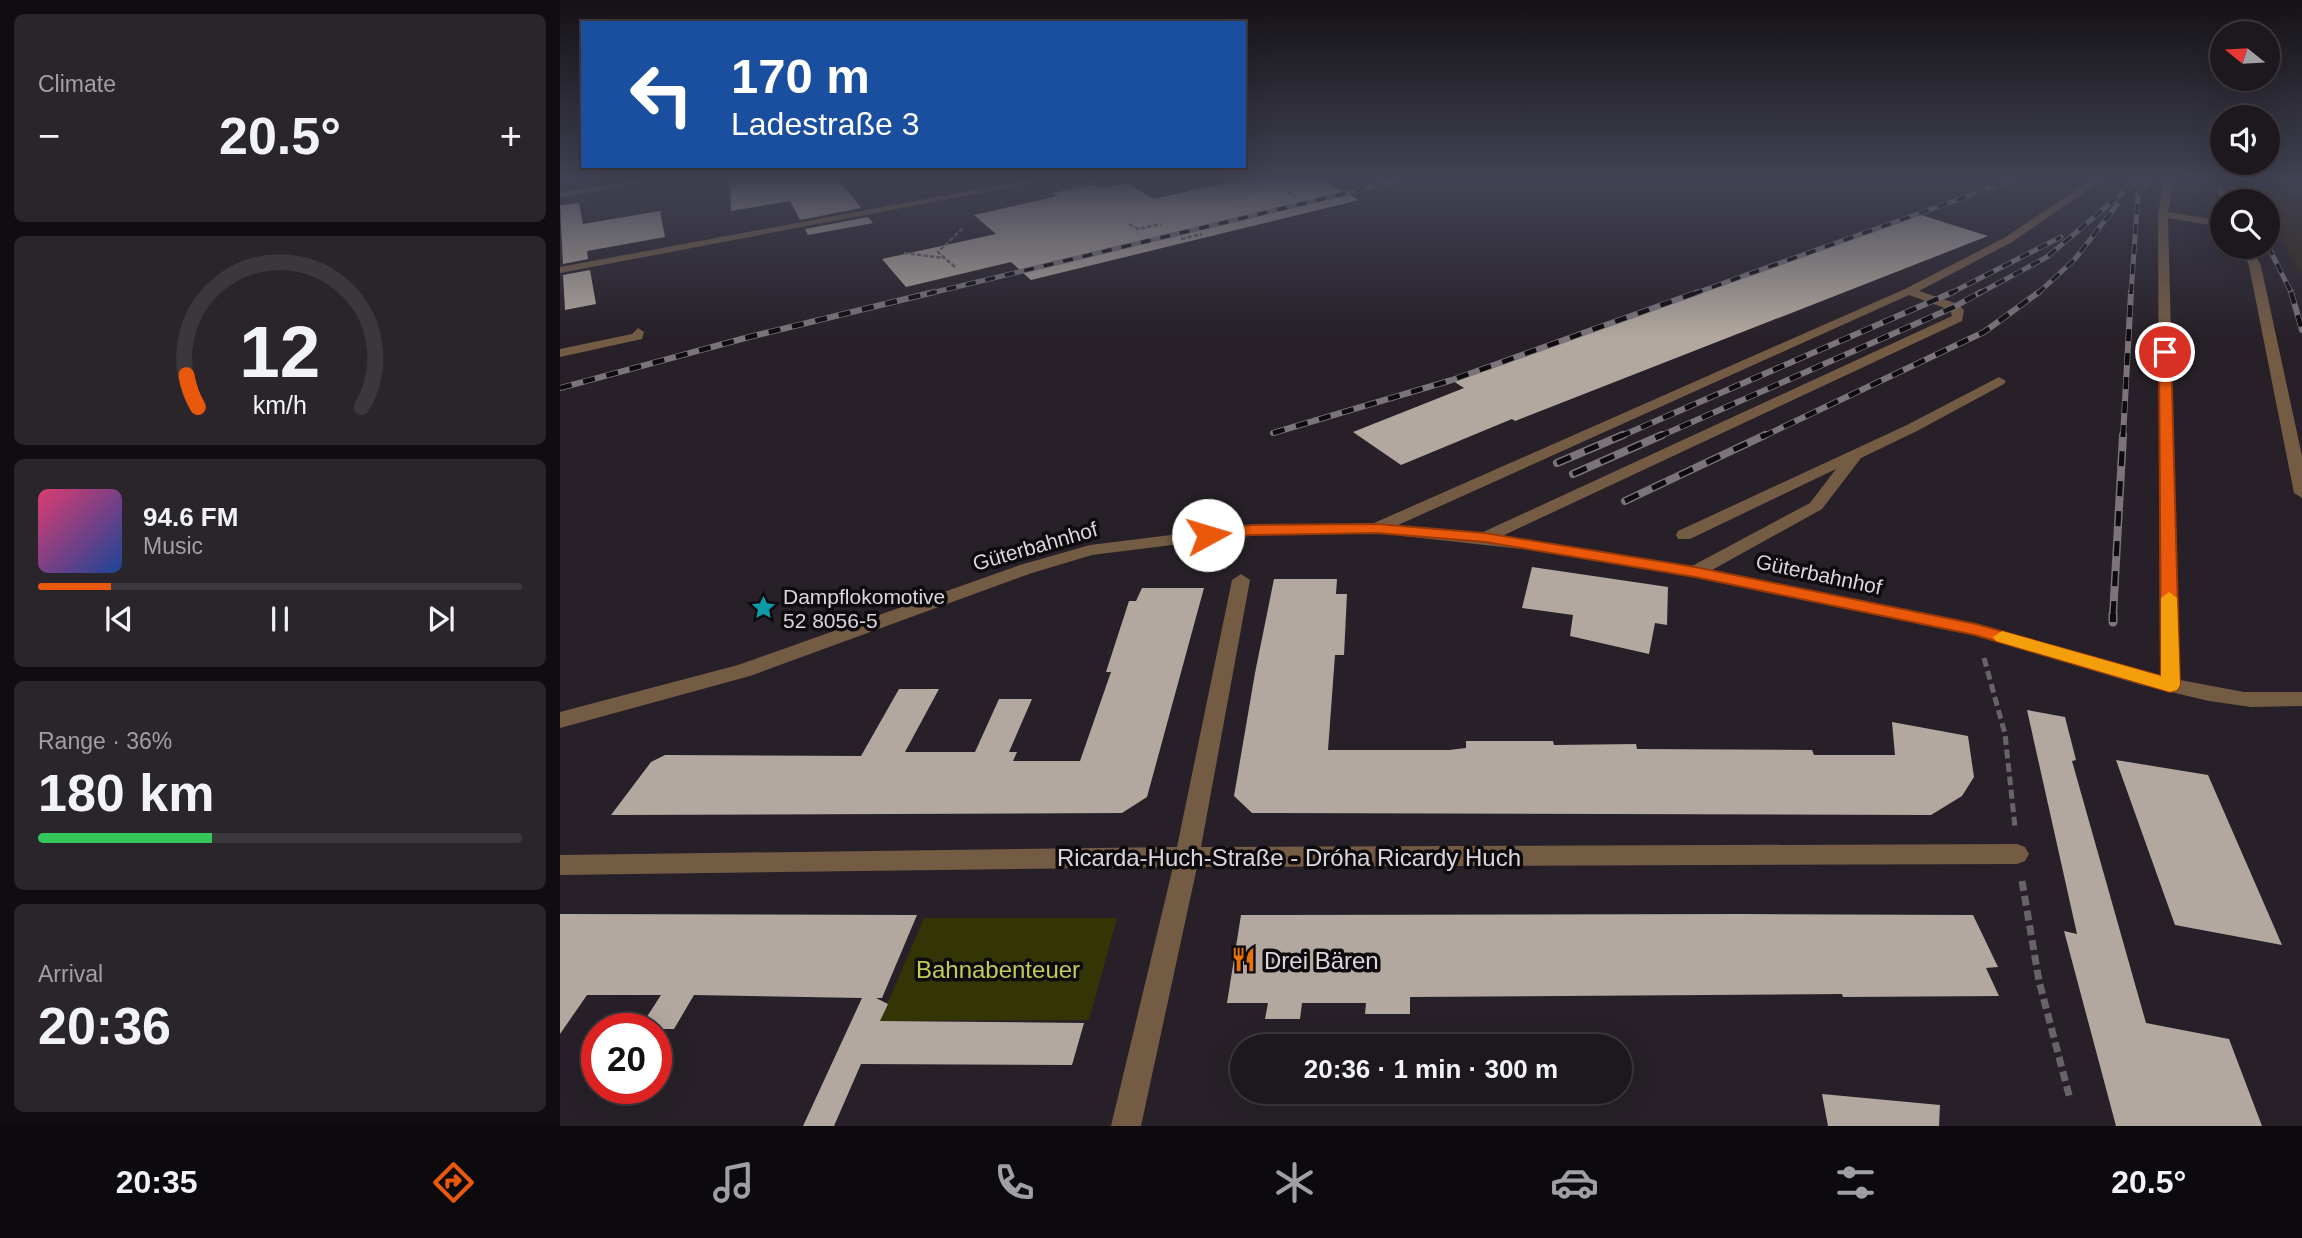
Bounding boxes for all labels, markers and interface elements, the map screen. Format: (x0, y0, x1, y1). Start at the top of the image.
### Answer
north arrow (2210, 21, 2280, 91)
map controls (2210, 21, 2280, 259)
icon: left (616, 49, 707, 140)
text: 170 m (731, 49, 870, 103)
text: Climate (38, 71, 116, 97)
button: sound (2210, 105, 2280, 175)
text: Ladestraße 3 (731, 106, 920, 142)
text: 20.5° (219, 107, 341, 165)
text: − (38, 115, 60, 157)
text: + (500, 115, 522, 157)
button: search (2210, 189, 2280, 259)
text: 12 (240, 311, 320, 392)
pin (2135, 322, 2195, 382)
icon: arrive (2146, 333, 2184, 371)
text: km/h (253, 390, 307, 418)
position arrow (1171, 498, 1245, 572)
text: 94.6 FM (143, 502, 238, 532)
street label: Güterbahnhof (970, 517, 1100, 575)
text: Music (143, 533, 203, 559)
street label: Güterbahnhof (1754, 549, 1884, 599)
place label: Dampflokomotive 52 8056-5 (783, 585, 945, 632)
place icon: Dampflokomotive 52 8056-5 (749, 594, 777, 622)
icon: previous (100, 600, 138, 638)
icon: pause (261, 600, 299, 638)
icon: next (422, 600, 460, 638)
text: Range · 36% (38, 728, 172, 754)
text: 180 km (38, 764, 214, 822)
street label: Ricarda-Huch-Straße - Dróha Ricardy Huch (1057, 844, 1521, 871)
restaurant icon: Drei Bären (1230, 946, 1258, 974)
place label: Drei Bären (1264, 947, 1379, 974)
park label: Bahnabenteuer (916, 956, 1080, 983)
text: Arrival (38, 961, 103, 987)
text: 20:36 (38, 997, 171, 1055)
speed limit sign: 20 (581, 1013, 672, 1104)
text: 20:36 · 1 min · 300 m (1304, 1054, 1558, 1084)
icon: directions (429, 1158, 478, 1207)
icon: music (709, 1158, 758, 1207)
icon: phone (990, 1158, 1039, 1207)
icon: climate (1270, 1158, 1319, 1207)
icon: car (1550, 1158, 1599, 1207)
icon: filters (1831, 1158, 1880, 1207)
text: 20:35 (116, 1164, 198, 1200)
text: 20.5° (2111, 1164, 2186, 1200)

